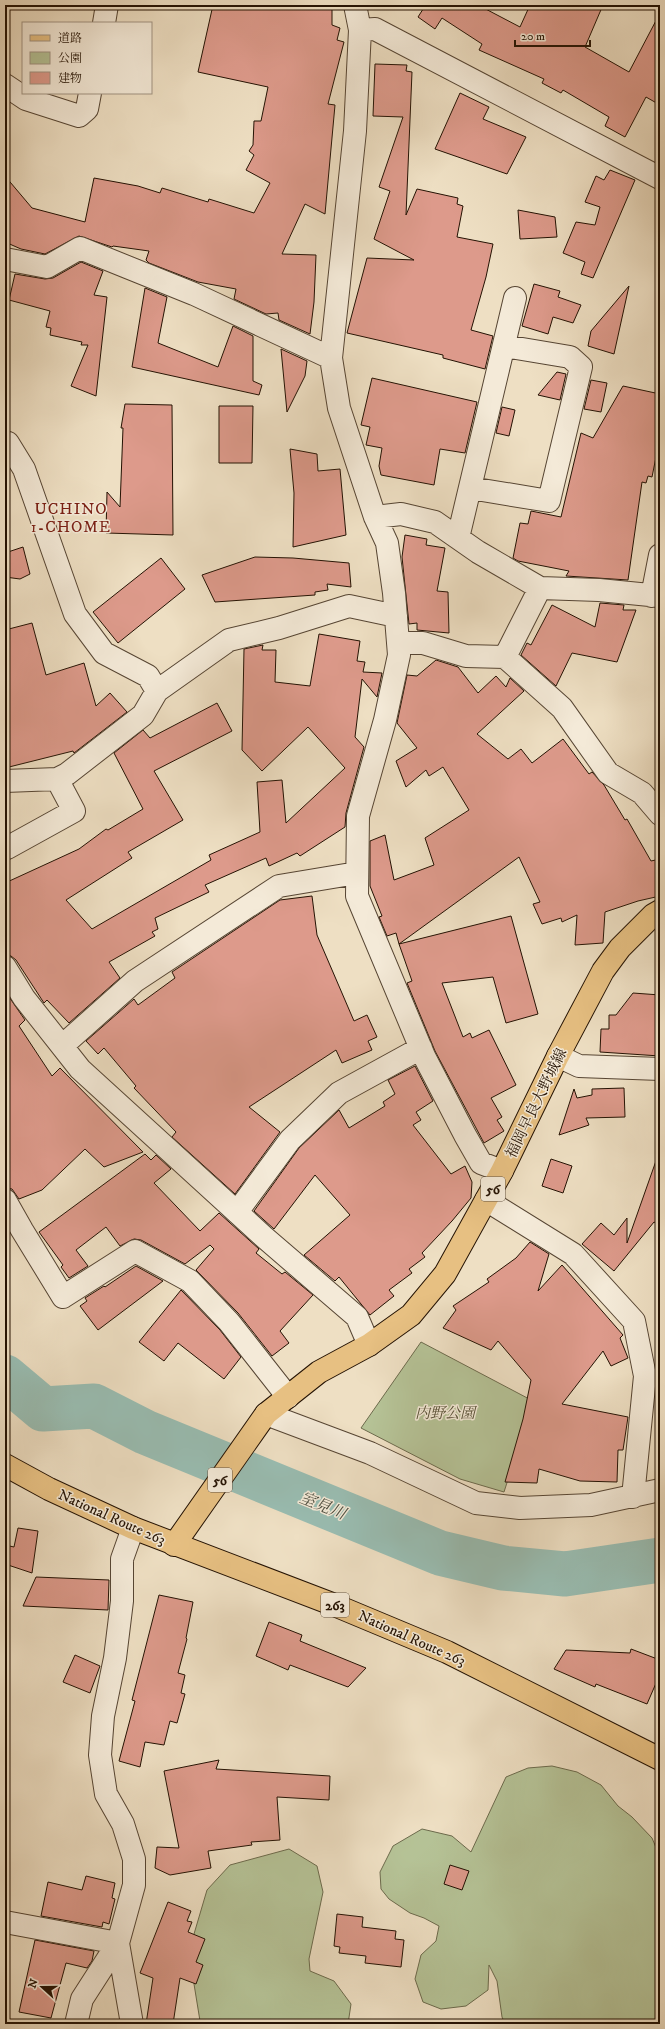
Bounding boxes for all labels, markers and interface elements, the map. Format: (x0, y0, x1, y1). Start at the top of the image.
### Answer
legend (22, 22, 152, 94)
scale bar (515, 22, 590, 48)
text: 20 m (521, 29, 545, 44)
text: 道路 (58, 31, 82, 46)
text: 公園 (58, 51, 82, 66)
text: 建物 (58, 71, 82, 86)
district label: UCHINO 1-CHOME (31, 499, 111, 537)
street label: 福岡早良大野城線 (502, 1045, 571, 1161)
road number: 56 (481, 1177, 505, 1201)
park label: 内野公園 (415, 1404, 478, 1423)
road number: 56 (208, 1468, 232, 1492)
street label: National Route 263 (55, 1485, 168, 1550)
water label: 室見川 (297, 1488, 350, 1525)
road number: 263 (321, 1593, 349, 1617)
street label: National Route 263 (355, 1606, 468, 1671)
north arrow (22, 1967, 62, 2007)
text: N (25, 1977, 42, 1990)

